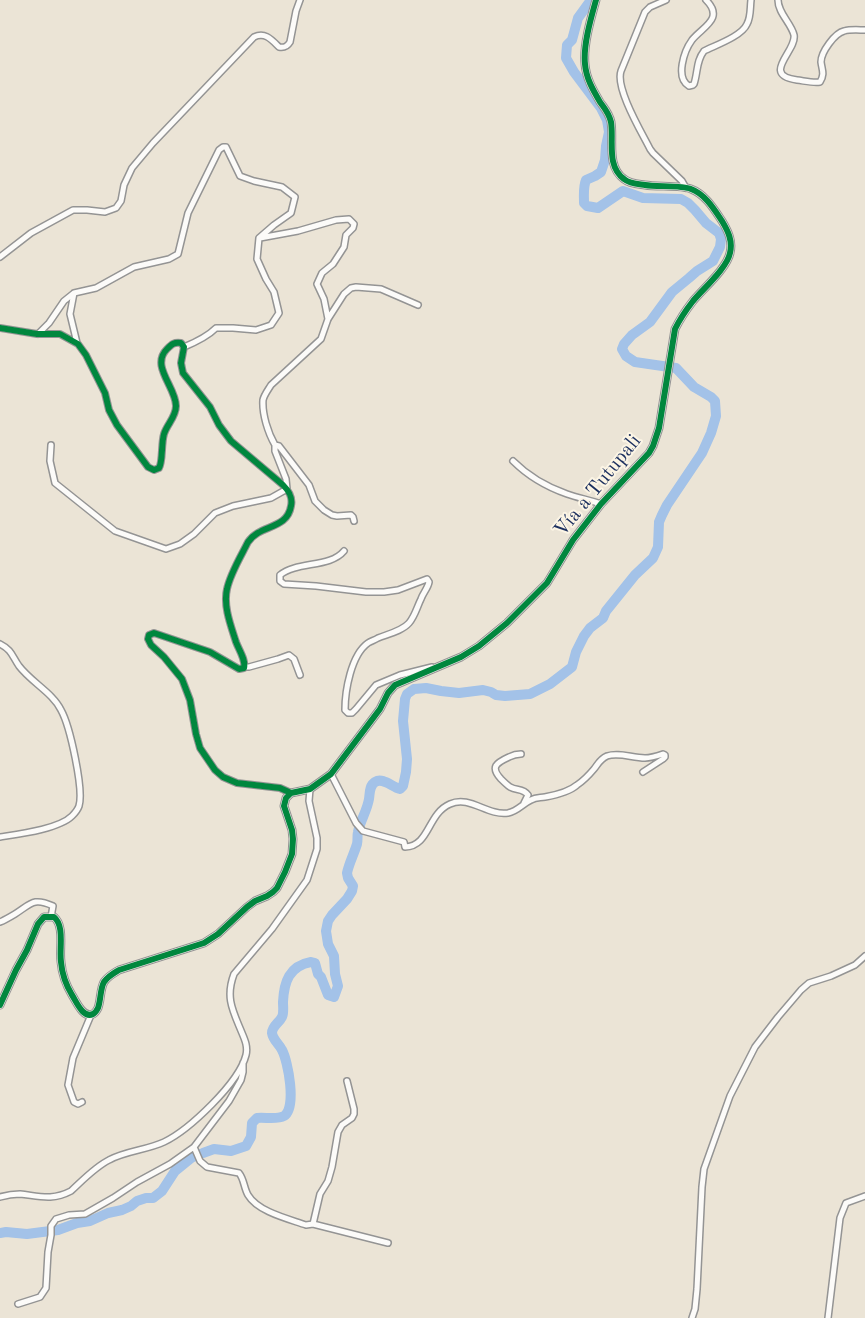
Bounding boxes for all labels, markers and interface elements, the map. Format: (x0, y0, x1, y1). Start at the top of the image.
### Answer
street label: Vía a Tutupali (549, 430, 647, 542)

